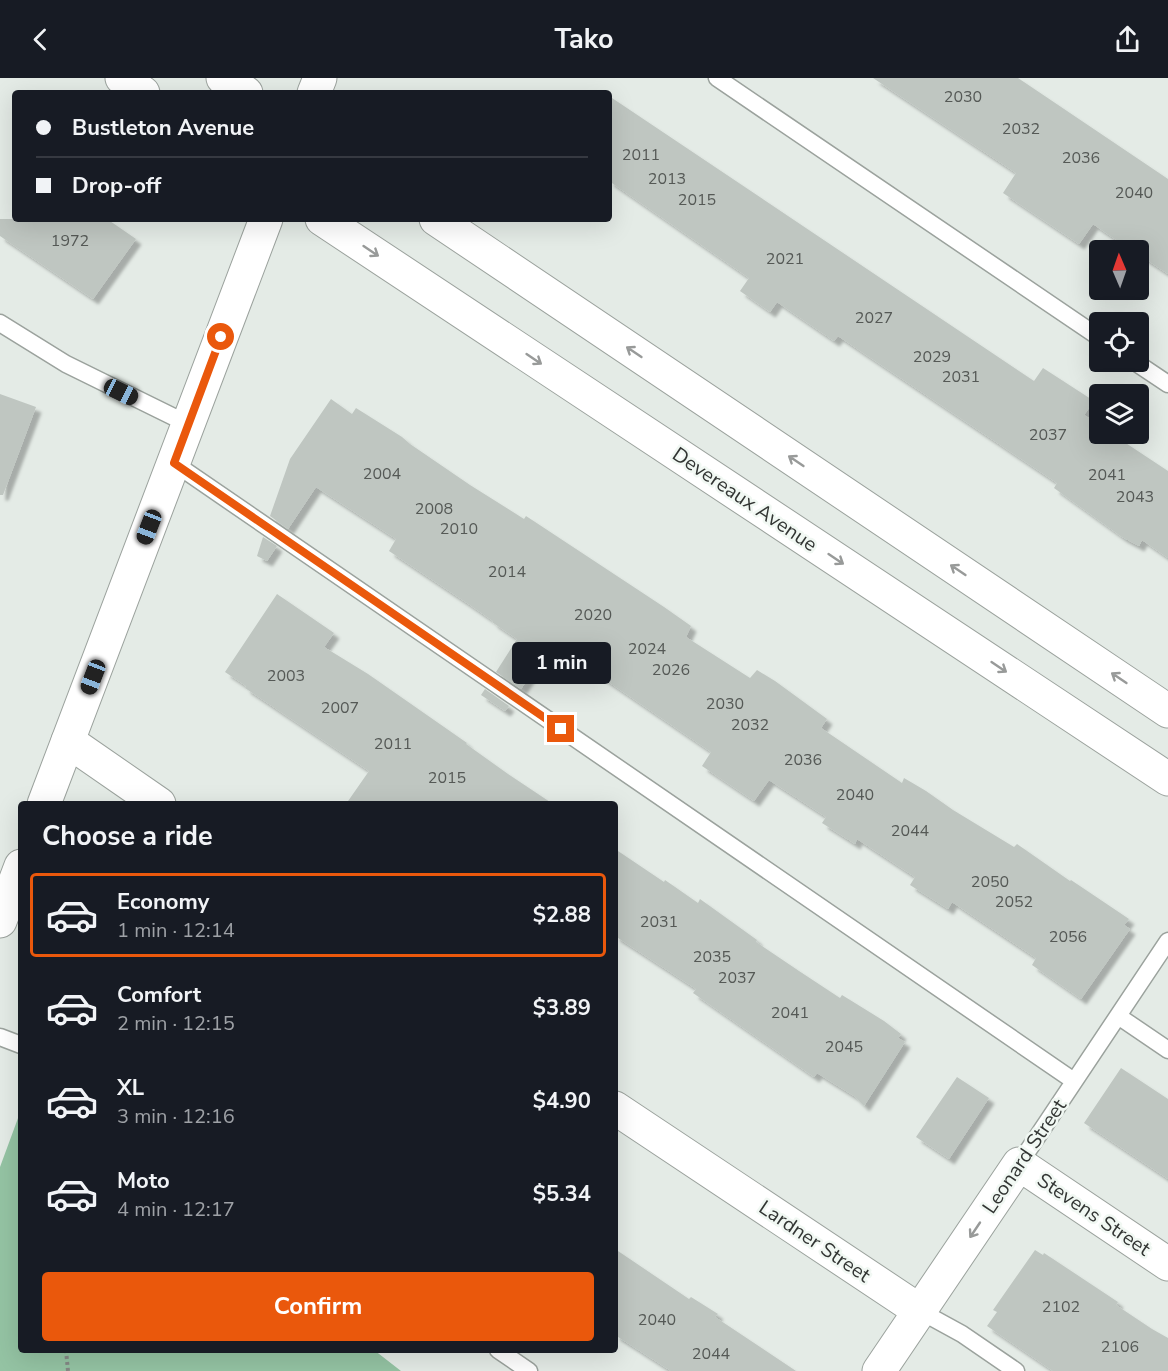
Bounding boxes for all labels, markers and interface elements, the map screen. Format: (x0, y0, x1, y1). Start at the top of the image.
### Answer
text: Tako (554, 21, 614, 58)
icon: back (24, 23, 57, 56)
icon: share (1111, 23, 1144, 56)
house number: 2030 (944, 86, 982, 108)
text: Bustleton Avenue (72, 113, 254, 143)
house number: 2032 (1002, 118, 1040, 140)
house number: 2011 (622, 144, 660, 166)
house number: 2036 (1062, 147, 1100, 169)
house number: 2013 (648, 168, 686, 190)
text: Drop-off (72, 171, 161, 201)
house number: 2040 (1115, 182, 1153, 204)
house number: 2015 (678, 189, 716, 211)
house number: 1972 (51, 230, 89, 252)
north arrow (1089, 240, 1149, 300)
map controls (1089, 240, 1149, 444)
one-way arrow (362, 246, 379, 258)
house number: 2021 (766, 248, 804, 270)
house number: 2027 (855, 307, 893, 329)
button: locate (1089, 312, 1149, 372)
route start (207, 323, 234, 350)
one-way arrow (626, 346, 643, 358)
house number: 2029 (913, 346, 951, 368)
one-way arrow (525, 353, 542, 365)
house number: 2031 (942, 366, 980, 388)
car (101, 376, 141, 408)
button: layers (1089, 384, 1149, 444)
house number: 2037 (1029, 424, 1067, 446)
street label: Devereaux Avenue (667, 441, 822, 558)
one-way arrow (788, 455, 804, 467)
house number: 2004 (363, 463, 402, 485)
house number: 2041 (1088, 464, 1126, 486)
house number: 2043 (1116, 486, 1154, 508)
house number: 2008 (415, 498, 453, 520)
car (134, 507, 164, 547)
house number: 2010 (440, 518, 478, 540)
one-way arrow (828, 553, 845, 566)
house number: 2014 (488, 561, 527, 583)
one-way arrow (949, 563, 966, 576)
house number: 2020 (574, 604, 612, 626)
house number: 2024 (628, 638, 667, 660)
callout: 1 min (512, 642, 610, 684)
text: 1 min (536, 649, 587, 676)
car (78, 657, 108, 697)
house number: 2026 (652, 659, 690, 681)
one-way arrow (990, 661, 1007, 673)
house number: 2003 (267, 665, 305, 687)
one-way arrow (1111, 672, 1128, 685)
house number: 2030 (706, 693, 744, 715)
house number: 2007 (321, 697, 359, 719)
house number: 2032 (731, 714, 769, 736)
route end (547, 715, 574, 742)
house number: 2011 (374, 733, 412, 755)
house number: 2036 (784, 749, 822, 771)
house number: 2015 (428, 767, 466, 789)
house number: 2040 (836, 784, 874, 806)
text: Choose a ride (42, 818, 213, 855)
house number: 2044 (891, 820, 930, 842)
house number: 2050 (971, 871, 1009, 893)
text: Economy (117, 887, 209, 917)
icon: car (45, 888, 99, 942)
house number: 2052 (995, 891, 1033, 913)
text: $2.88 (533, 900, 591, 930)
house number: 2031 (640, 911, 678, 933)
text: 1 min · 12:14 (117, 917, 235, 944)
house number: 2056 (1049, 926, 1087, 948)
house number: 2035 (693, 946, 731, 968)
house number: 2037 (718, 967, 756, 989)
text: Comfort (117, 980, 201, 1010)
icon: car (45, 981, 99, 1035)
text: $3.89 (533, 993, 591, 1023)
house number: 2041 (771, 1002, 809, 1024)
text: 2 min · 12:15 (117, 1010, 235, 1037)
house number: 2045 (825, 1036, 863, 1058)
text: XL (117, 1073, 144, 1103)
icon: car (45, 1074, 99, 1128)
text: $4.90 (533, 1086, 591, 1116)
street label: Leonard Street (976, 1093, 1073, 1219)
text: 3 min · 12:16 (117, 1103, 235, 1130)
text: Moto (117, 1166, 170, 1196)
icon: car (45, 1167, 99, 1221)
street label: Stevens Street (1032, 1167, 1156, 1263)
text: $5.34 (533, 1179, 591, 1209)
street label: Lardner Street (754, 1194, 877, 1289)
text: 4 min · 12:17 (117, 1196, 235, 1223)
one-way arrow (968, 1221, 980, 1238)
button: Confirm (42, 1272, 594, 1341)
house number: 2102 (1042, 1296, 1080, 1318)
house number: 2040 (638, 1309, 676, 1331)
house number: 2106 (1101, 1336, 1139, 1358)
house number: 2044 (692, 1343, 731, 1365)

